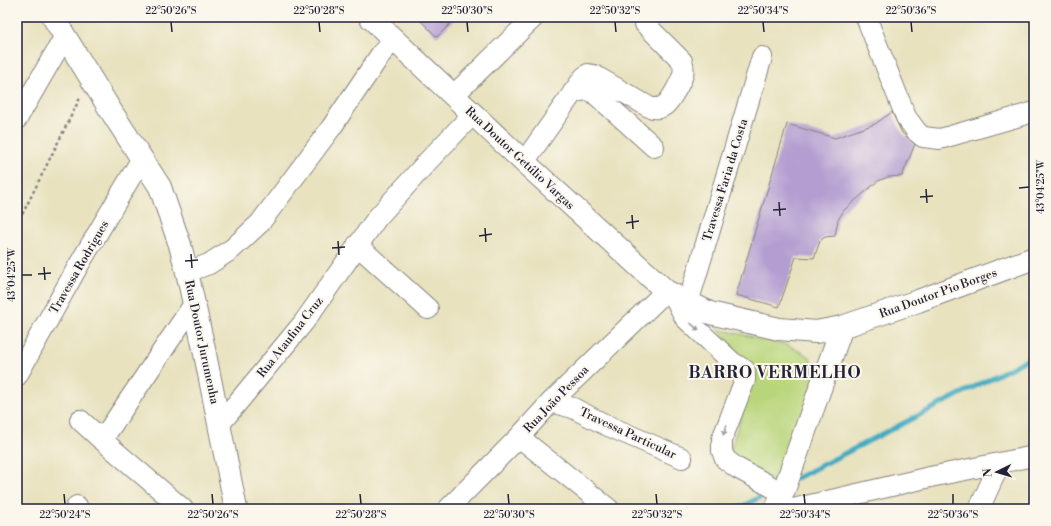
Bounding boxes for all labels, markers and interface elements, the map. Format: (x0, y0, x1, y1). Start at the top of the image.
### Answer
text: 22°50'26"S (146, 5, 197, 17)
text: 22°50'28"S (294, 5, 345, 17)
text: 22°50'30"S (441, 5, 493, 17)
text: 22°50'32"S (590, 5, 640, 17)
text: 22°50'34"S (738, 5, 789, 17)
text: 22°50'36"S (886, 5, 937, 17)
street label: Rua Doutor Getúlio Vargas (462, 104, 577, 213)
street label: Travessa Faria da Costa (700, 116, 752, 243)
text: 43°04'25"W (1035, 159, 1047, 214)
street label: Travessa Rodrigues (47, 218, 112, 317)
text: 43°04'25"W (6, 247, 18, 302)
street label: Rua Doutor Pio Borges (877, 265, 999, 322)
street label: Rua Doutor Jurumenha (181, 279, 222, 406)
street label: Rua Ataufina Cruz (254, 294, 327, 381)
one-way arrow (691, 322, 700, 331)
street label: Rua João Pessoa (521, 362, 593, 436)
district label: BARRO VERMELHO (688, 363, 862, 383)
street label: Travessa Particular (577, 404, 679, 462)
one-way arrow (722, 425, 728, 437)
north arrow (977, 452, 1017, 492)
text: N (981, 468, 995, 478)
text: 22°50'24"S (40, 509, 91, 521)
text: 22°50'26"S (188, 509, 239, 521)
text: 22°50'28"S (336, 509, 387, 521)
text: 22°50'30"S (483, 509, 535, 521)
text: 22°50'32"S (632, 509, 682, 521)
text: 22°50'34"S (780, 509, 831, 521)
text: 22°50'36"S (928, 509, 979, 521)

